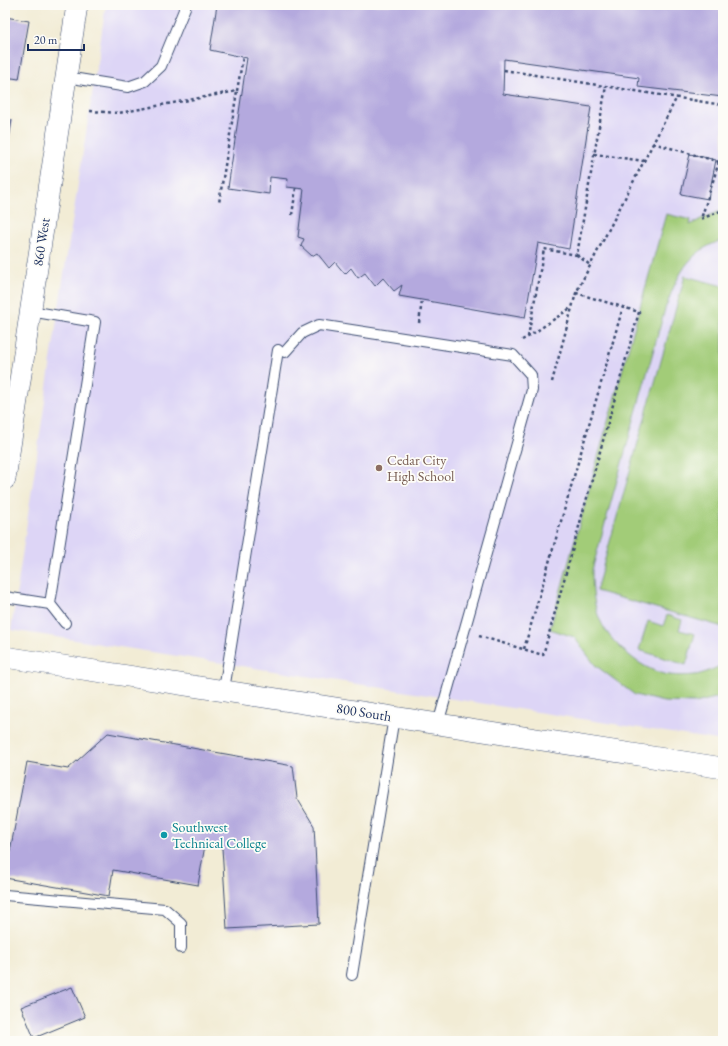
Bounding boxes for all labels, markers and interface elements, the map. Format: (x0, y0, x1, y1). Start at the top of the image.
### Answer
scale bar (28, 26, 84, 52)
text: 20 m (34, 32, 58, 48)
street label: 860 West (28, 216, 54, 267)
place label: Cedar City High School (387, 451, 455, 485)
marker: Cedar City High School (374, 463, 384, 473)
street label: 800 South (335, 699, 393, 725)
place label: Southwest Technical College (172, 818, 267, 852)
marker: Southwest Technical College (159, 830, 169, 840)

